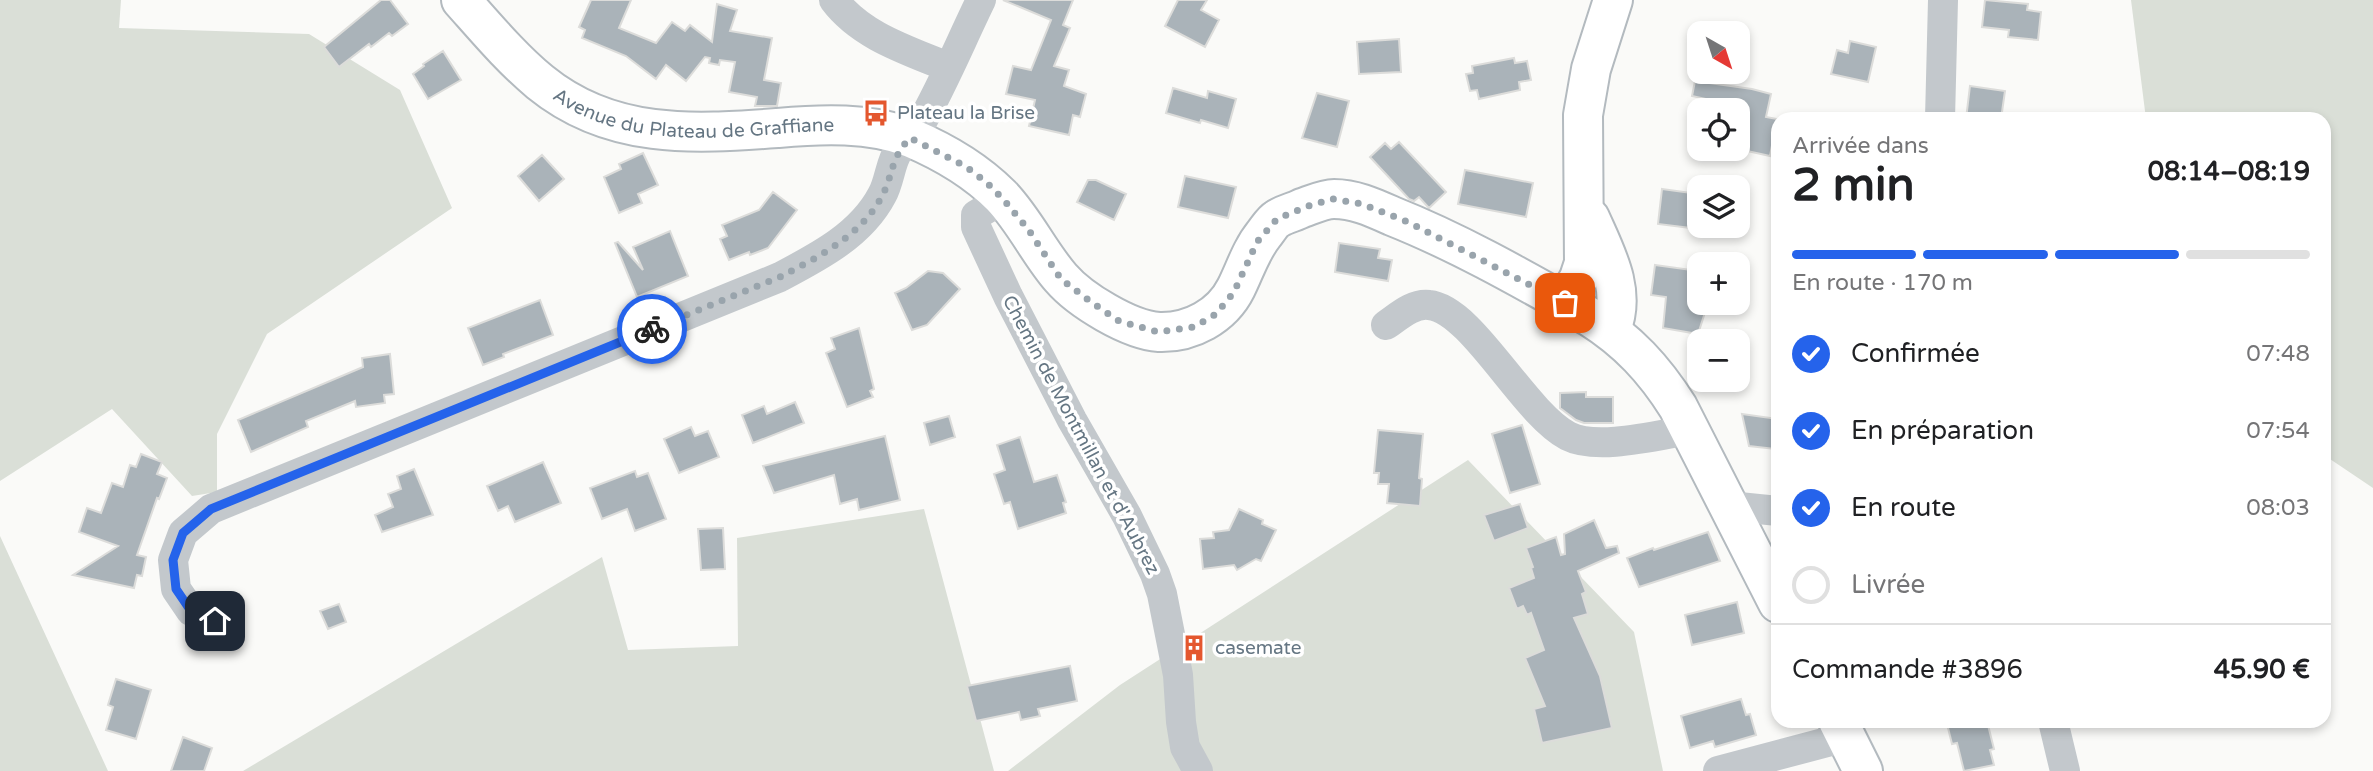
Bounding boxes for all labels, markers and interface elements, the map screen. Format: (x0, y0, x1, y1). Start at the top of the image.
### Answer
north arrow (1687, 21, 1750, 84)
map controls (1687, 21, 1750, 392)
street label: Avenue du Plateau de Graffiane (549, 84, 834, 143)
bus stop icon: Plateau la Brise (861, 98, 891, 128)
button: locate (1687, 98, 1750, 161)
place label: Plateau la Brise (897, 102, 1035, 124)
text: Arrivée dans (1792, 132, 1929, 160)
text: 08:14–08:19 (2148, 156, 2310, 187)
text: 2 min (1792, 158, 1915, 213)
button: layers (1687, 175, 1750, 238)
button: + (1687, 252, 1750, 315)
text: En route · 170 m (1792, 269, 1973, 297)
pin (1535, 273, 1595, 333)
icon: bag (1546, 284, 1584, 322)
street label: Chemin de Montmillan et d'Aubrez (998, 292, 1164, 578)
courier (617, 294, 687, 364)
icon: bike (633, 310, 671, 348)
button: − (1687, 329, 1750, 392)
icon: check (1792, 335, 1830, 373)
text: Confirmée (1851, 338, 1980, 369)
text: 07:48 (2246, 340, 2310, 368)
icon: check (1792, 412, 1830, 450)
text: En préparation (1851, 415, 2034, 446)
text: 07:54 (2246, 417, 2310, 445)
icon: check (1792, 489, 1830, 527)
text: En route (1851, 492, 1956, 523)
text: 08:03 (2246, 494, 2310, 522)
text: Livrée (1851, 569, 1925, 600)
pin (185, 591, 245, 651)
icon: home (196, 602, 234, 640)
building icon: casemate (1179, 633, 1209, 663)
place label: casemate (1215, 637, 1301, 659)
text: Commande #3896 (1792, 654, 2023, 685)
text: 45.90 € (2214, 654, 2310, 685)

